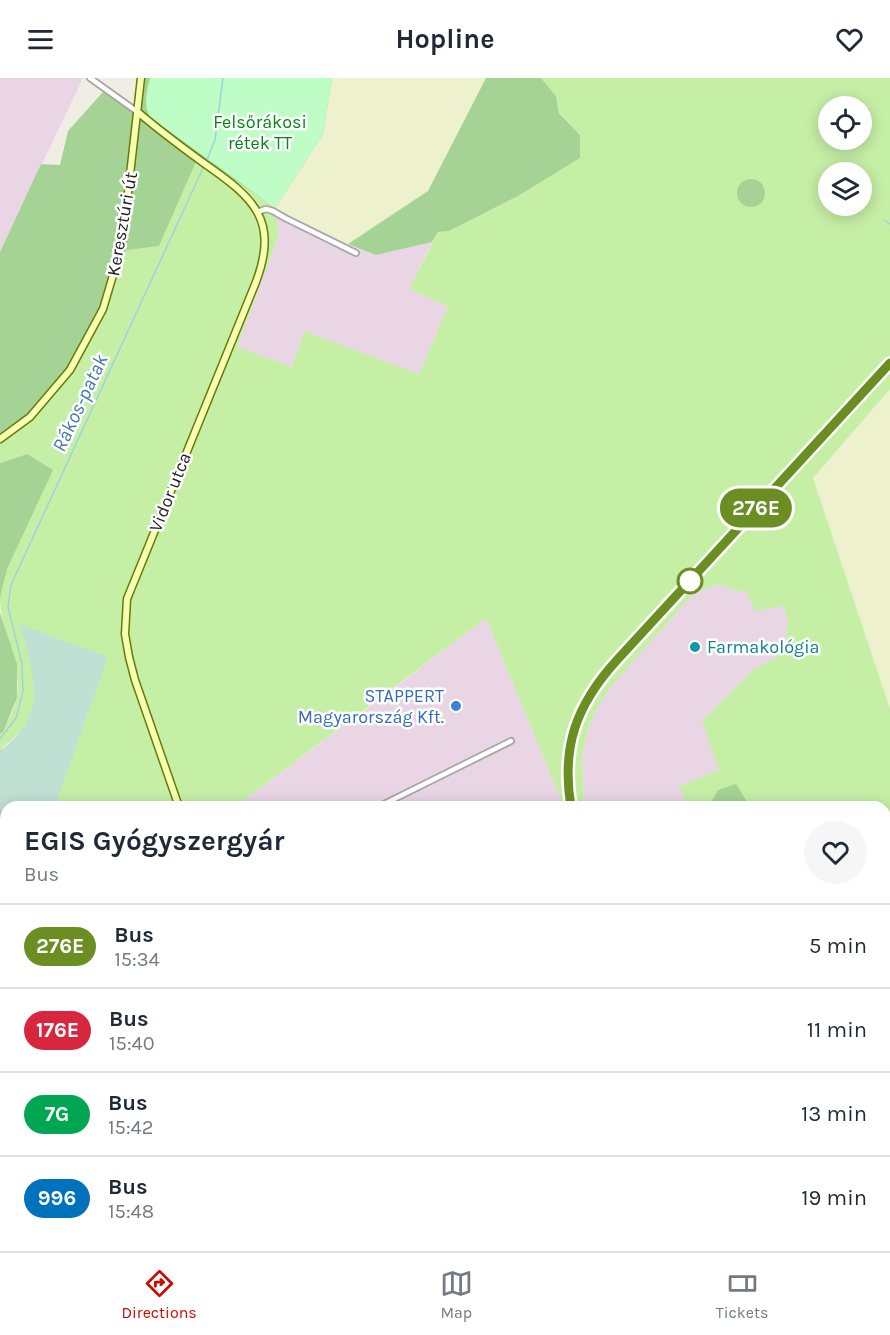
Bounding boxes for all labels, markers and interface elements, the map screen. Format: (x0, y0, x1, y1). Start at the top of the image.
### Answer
icon: menu (24, 23, 57, 56)
text: Hopline (395, 23, 495, 55)
icon: heart (833, 23, 866, 56)
map controls (818, 96, 872, 216)
button: locate (818, 96, 872, 150)
park label: Felsőrákosi rétek TT (213, 111, 307, 154)
button: layers (818, 162, 872, 216)
street label: Keresztúri út (102, 170, 142, 278)
water label: Rákos-patak (47, 350, 113, 455)
street label: Vidor utca (144, 449, 196, 535)
line badge: 276E (714, 488, 798, 528)
text: 276E (732, 496, 780, 520)
unlabelled marker (677, 568, 703, 594)
place label: Farmakológia (707, 636, 819, 658)
marker: Farmakológia (688, 640, 702, 654)
place label: STAPPERT Magyarország Kft. (298, 685, 444, 728)
marker: STAPPERT Magyarország Kft. (449, 699, 463, 713)
button: heart (804, 821, 867, 884)
text: EGIS Gyógyszergyár (24, 824, 285, 857)
text: Bus (24, 863, 59, 886)
text: Bus (114, 922, 154, 948)
text: 5 min (809, 933, 867, 959)
text: 276E (36, 934, 84, 958)
text: 15:34 (114, 948, 160, 971)
text: Bus (109, 1006, 149, 1032)
text: 11 min (807, 1017, 867, 1043)
text: 176E (36, 1018, 79, 1042)
text: 15:40 (109, 1032, 155, 1055)
text: Bus (108, 1090, 148, 1116)
text: 13 min (801, 1101, 867, 1127)
text: 7G (45, 1102, 69, 1126)
text: 15:42 (108, 1116, 153, 1139)
text: Bus (108, 1174, 148, 1200)
text: 19 min (801, 1185, 867, 1211)
text: 996 (38, 1186, 76, 1210)
text: 15:48 (108, 1200, 154, 1223)
tab: Directions (122, 1267, 197, 1322)
tab: Map (440, 1267, 473, 1322)
tab: Tickets (716, 1267, 768, 1322)

